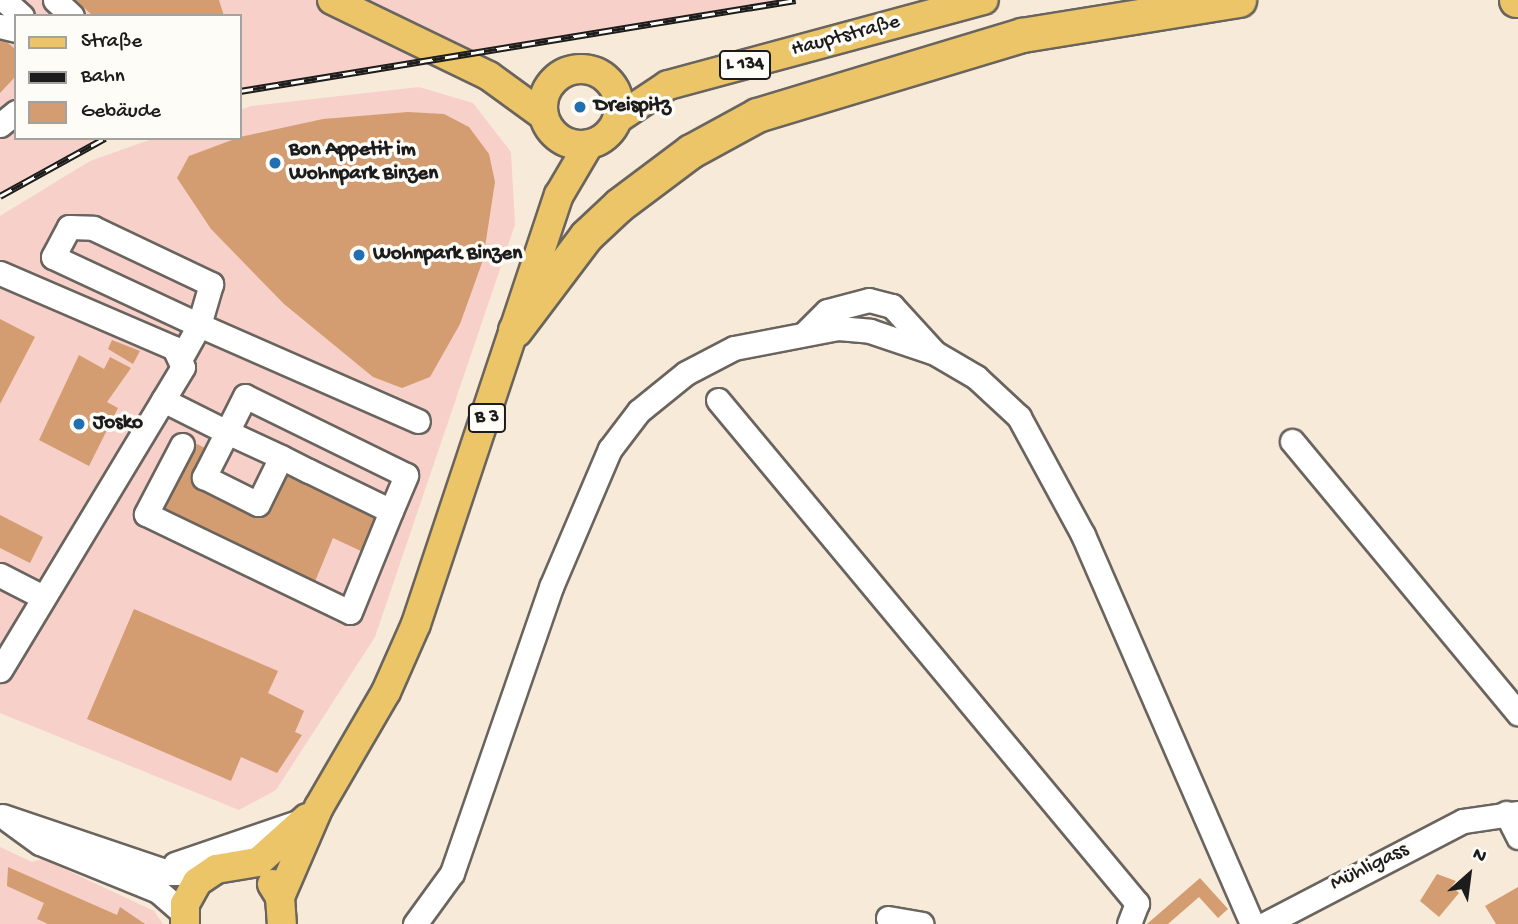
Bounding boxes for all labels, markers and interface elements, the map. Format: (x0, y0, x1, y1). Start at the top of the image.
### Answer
street label: Hauptstraße (789, 10, 903, 64)
legend (14, 14, 242, 140)
text: Straße (81, 30, 142, 55)
road number: L 134 (719, 50, 771, 80)
text: Bahn (81, 65, 125, 90)
place label: Dreispitz (594, 94, 671, 120)
marker: Dreispitz (572, 99, 588, 115)
text: Gebäude (81, 100, 161, 125)
place label: Bon Appetit im Wohnpark Binzen (289, 138, 438, 188)
marker: Bon Appetit im Wohnpark Binzen (267, 155, 283, 171)
place label: Wohnpark Binzen (373, 242, 522, 268)
marker: Wohnpark Binzen (351, 247, 367, 263)
road number: B 3 (468, 402, 506, 434)
place label: Josko (93, 411, 143, 437)
marker: Josko (71, 416, 87, 432)
street label: Mühligass (1327, 838, 1413, 898)
north arrow (1434, 840, 1504, 910)
text: N (1468, 843, 1490, 869)

